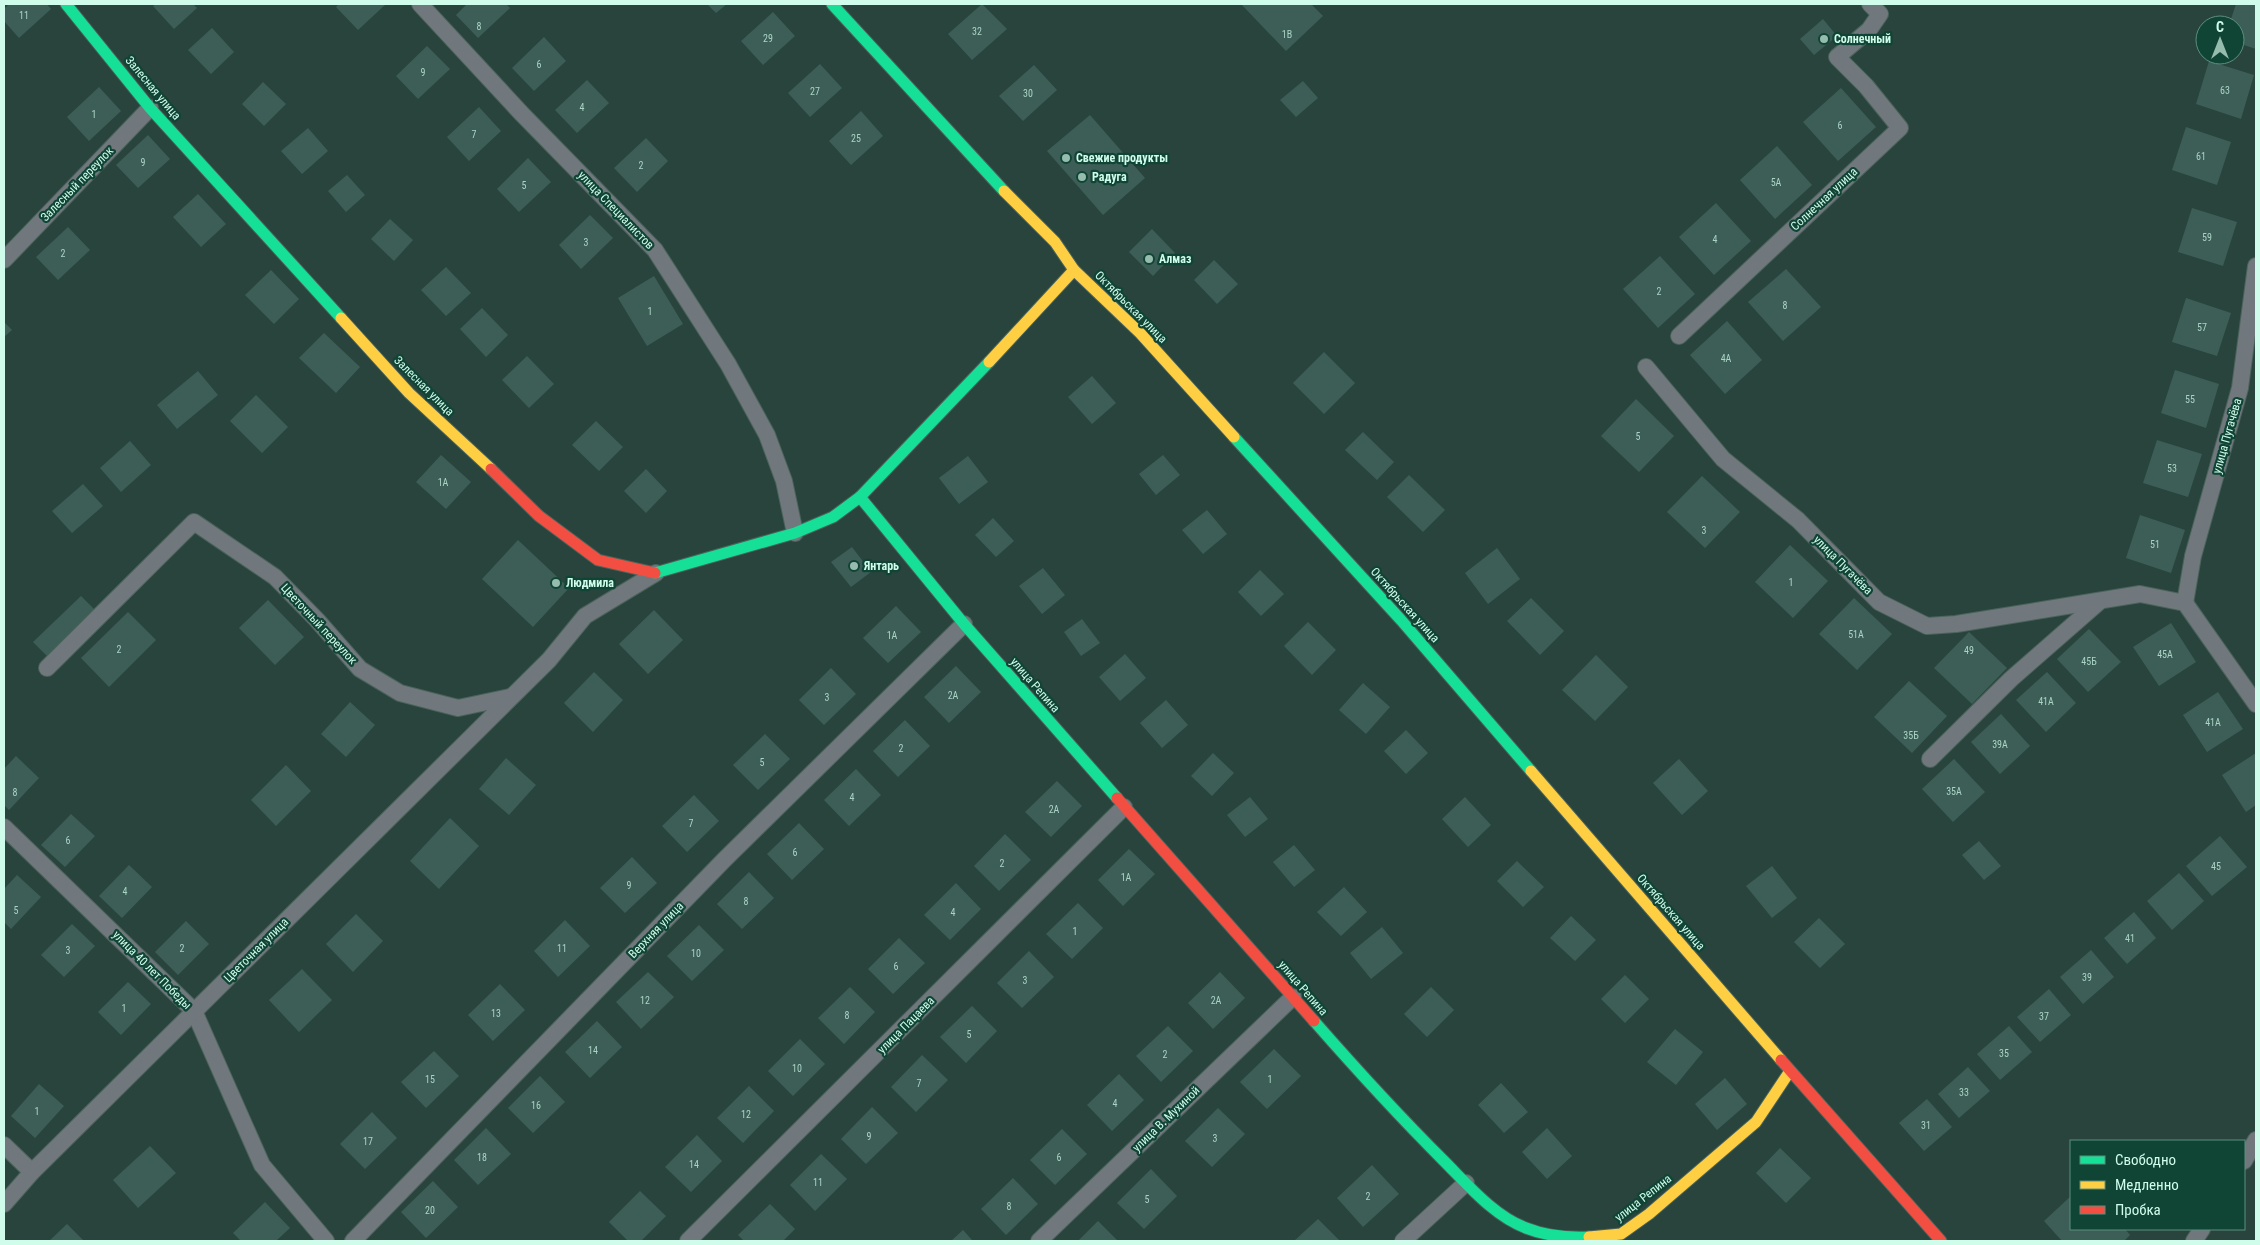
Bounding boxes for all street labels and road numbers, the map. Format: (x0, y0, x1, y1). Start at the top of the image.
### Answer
street label: Залесная улица (122, 53, 184, 123)
street label: Залесный переулок (38, 144, 116, 224)
street label: Солнечная улица (1788, 164, 1860, 233)
street label: улица Специалистов (575, 168, 657, 252)
street label: Октябрьская улица (1092, 268, 1170, 346)
street label: Залесная улица (391, 353, 457, 419)
street label: улица Пугачёва (2210, 397, 2244, 475)
street label: улица Пугачёва (1811, 533, 1876, 598)
street label: Октябрьская улица (1368, 565, 1442, 645)
street label: Цветочный переулок (278, 581, 360, 667)
street label: улица Репина (1007, 655, 1063, 715)
street label: Октябрьская улица (1634, 871, 1708, 953)
street label: Верхняя улица (626, 899, 686, 961)
street label: Цветочная улица (221, 915, 291, 985)
street label: улица 40 лет Победы (110, 928, 194, 1012)
street label: улица Репина (1275, 958, 1331, 1018)
street label: улица Пацаева (875, 994, 937, 1056)
street label: улица В. Мухиной (1130, 1083, 1202, 1155)
street label: улица Репина (1612, 1171, 1674, 1224)

